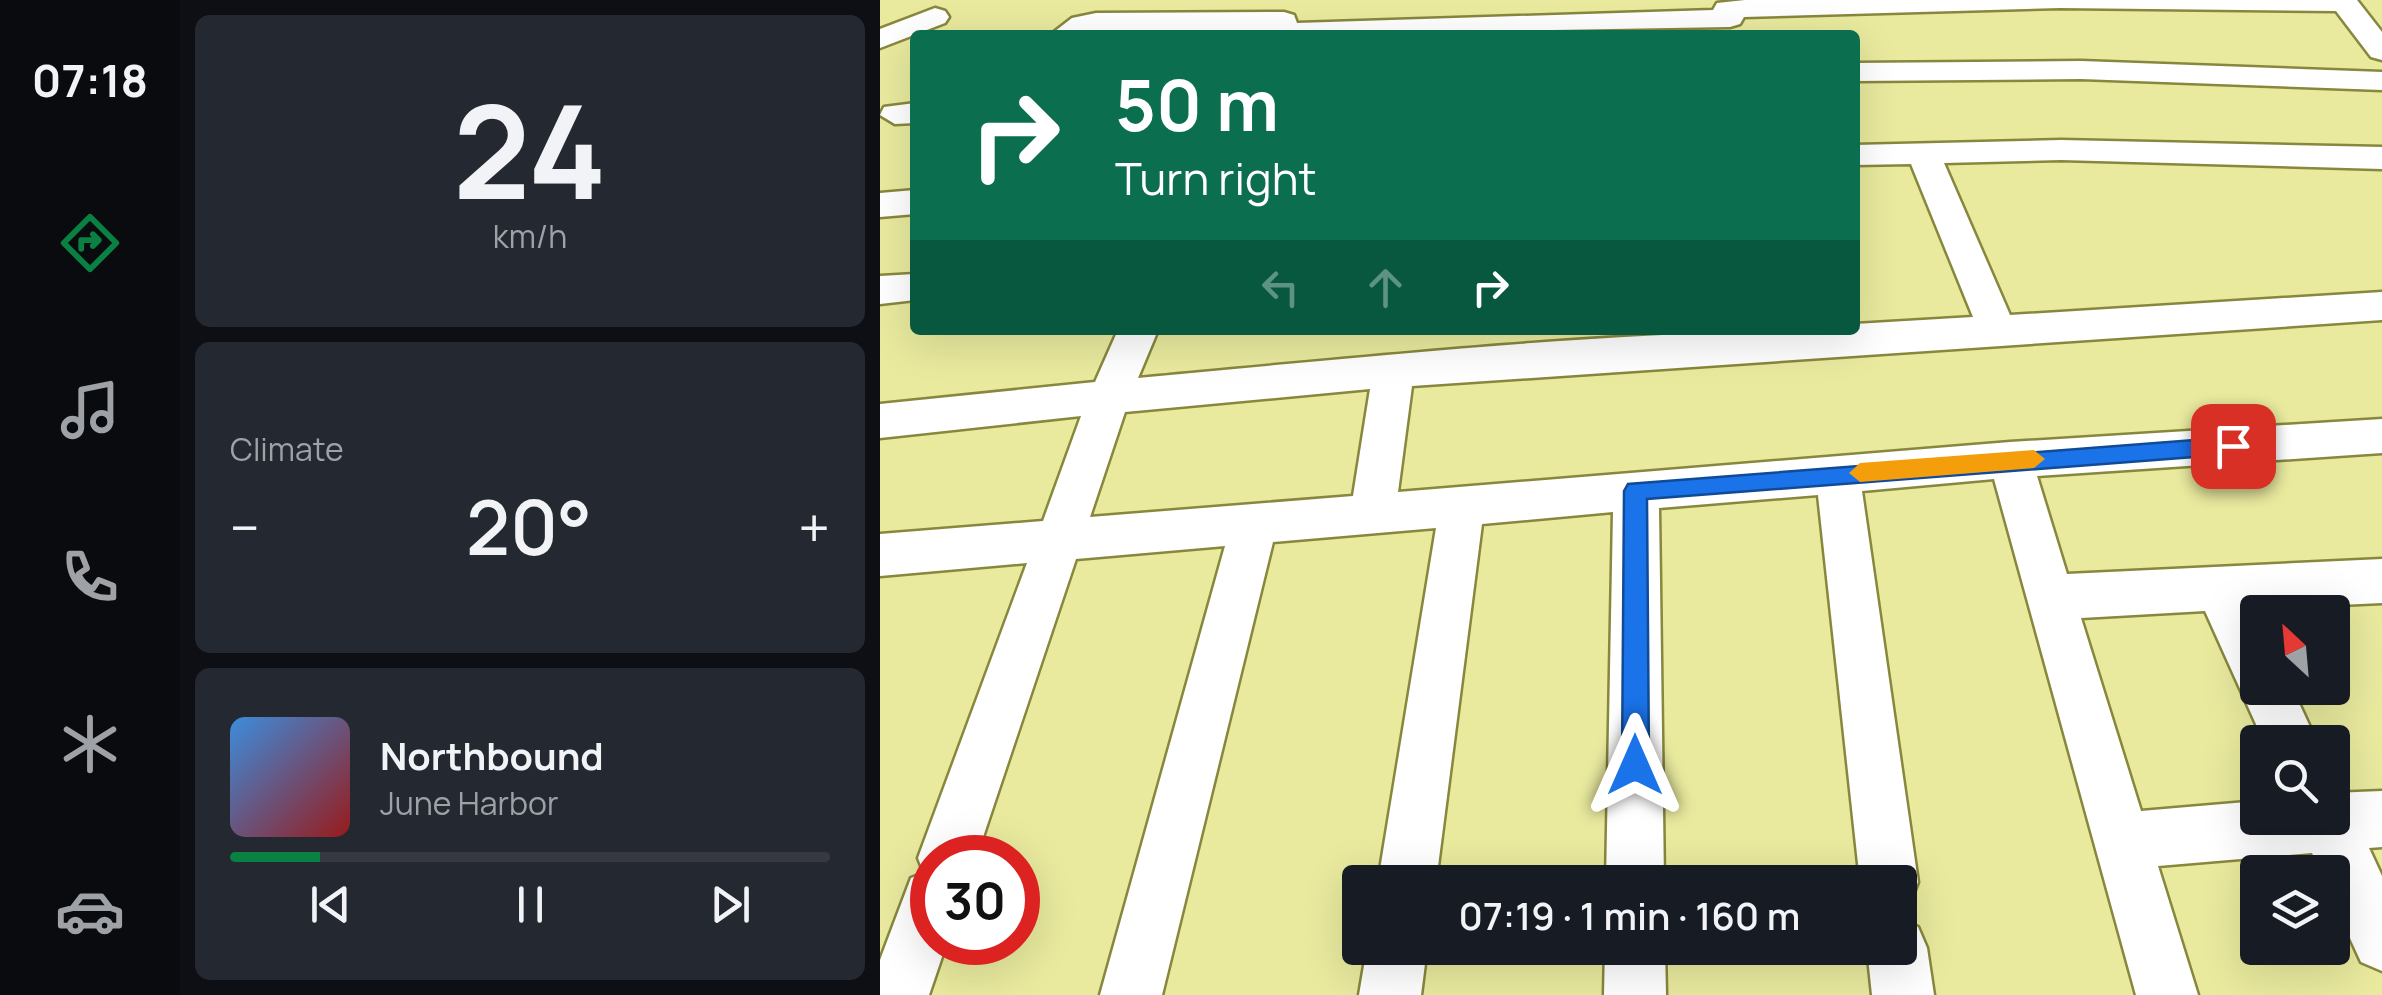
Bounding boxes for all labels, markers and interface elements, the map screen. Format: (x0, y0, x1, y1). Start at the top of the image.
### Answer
text: 07:18 (32, 49, 148, 111)
text: 50 m (1115, 56, 1279, 152)
text: 24 (453, 60, 607, 238)
icon: right (950, 70, 1080, 200)
text: Turn right (1115, 147, 1316, 209)
icon: directions (55, 208, 125, 278)
text: km/h (493, 214, 567, 258)
icon: left (1253, 260, 1308, 315)
icon: ahead (1358, 260, 1413, 315)
icon: right (1463, 260, 1518, 315)
icon: music (55, 375, 125, 445)
pin (2191, 404, 2276, 489)
icon: arrive (2206, 419, 2261, 474)
text: Climate (230, 427, 344, 471)
text: 20° (466, 475, 592, 578)
text: − (230, 489, 260, 565)
text: + (798, 489, 830, 565)
icon: phone (55, 542, 125, 612)
north arrow (2240, 595, 2350, 705)
map controls (2240, 595, 2350, 965)
icon: climate (55, 709, 125, 779)
position arrow (1583, 713, 1687, 817)
button: search (2240, 725, 2350, 835)
text: Northbound (380, 729, 604, 781)
text: June Harbor (380, 781, 558, 825)
speed limit sign: 30 (910, 835, 1040, 965)
button: layers (2240, 855, 2350, 965)
icon: car (55, 876, 125, 946)
icon: previous (303, 877, 358, 932)
icon: pause (503, 877, 558, 932)
icon: next (703, 877, 758, 932)
text: 07:19 · 1 min · 160 m (1459, 889, 1800, 941)

